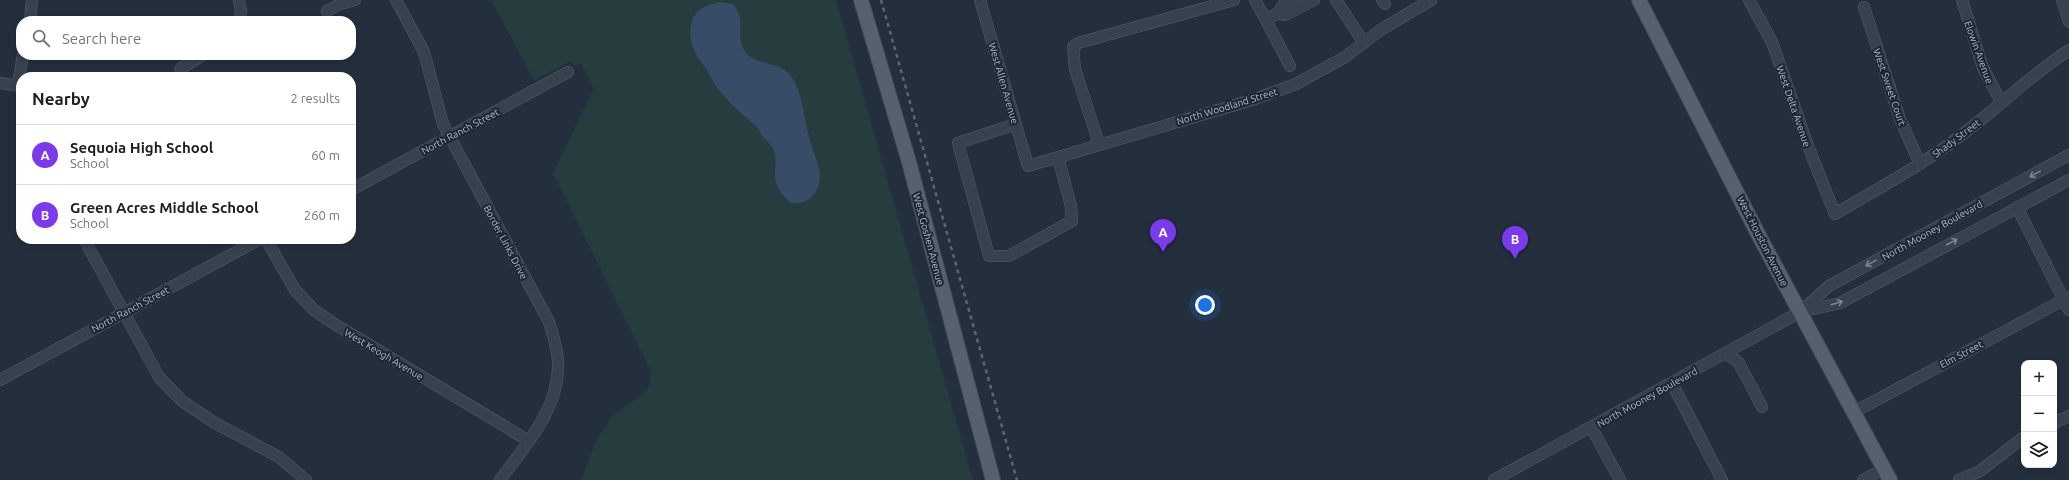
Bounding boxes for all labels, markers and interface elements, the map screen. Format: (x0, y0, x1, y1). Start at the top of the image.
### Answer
search box (16, 16, 356, 60)
street label: Elowin Avenue (1962, 19, 1995, 85)
icon: search (30, 27, 52, 49)
text: Search here (62, 30, 141, 47)
street label: West Allen Avenue (987, 41, 1020, 125)
street label: West Sweet Court (1871, 47, 1908, 127)
street label: West Delta Avenue (1774, 64, 1813, 148)
street label: North Woodland Street (1175, 86, 1279, 127)
text: Nearby (32, 89, 90, 108)
text: 2 results (290, 91, 340, 105)
street label: North Ranch Street (420, 106, 501, 157)
street label: Shady Street (1930, 117, 1982, 160)
text: Sequoia High School (70, 139, 213, 156)
text: A (40, 148, 50, 162)
text: 60 m (311, 148, 340, 162)
text: School (70, 156, 109, 170)
one-way arrow (2029, 170, 2041, 178)
street label: West Goshen Avenue (911, 192, 946, 286)
street label: West Houston Avenue (1735, 194, 1790, 288)
street label: North Mooney Boulevard (1880, 198, 1985, 263)
text: Green Acres Middle School (70, 199, 259, 216)
street label: Border Links Drive (481, 203, 530, 281)
text: B (41, 208, 49, 222)
text: 260 m (304, 208, 340, 222)
text: School (70, 216, 109, 230)
pin: A (1150, 219, 1176, 252)
pin: B (1502, 226, 1528, 259)
one-way arrow (1946, 238, 1958, 246)
one-way arrow (1866, 259, 1878, 267)
street label: North Ranch Street (90, 284, 171, 335)
your location (1195, 295, 1215, 315)
one-way arrow (1831, 299, 1844, 306)
street label: West Keogh Avenue (342, 327, 425, 382)
street label: Elm Street (1938, 339, 1985, 370)
map controls (2021, 360, 2057, 468)
button: + (2021, 360, 2057, 396)
street label: North Mooney Boulevard (1595, 365, 1700, 430)
button: − (2021, 396, 2057, 432)
button: layers (2021, 432, 2057, 468)

